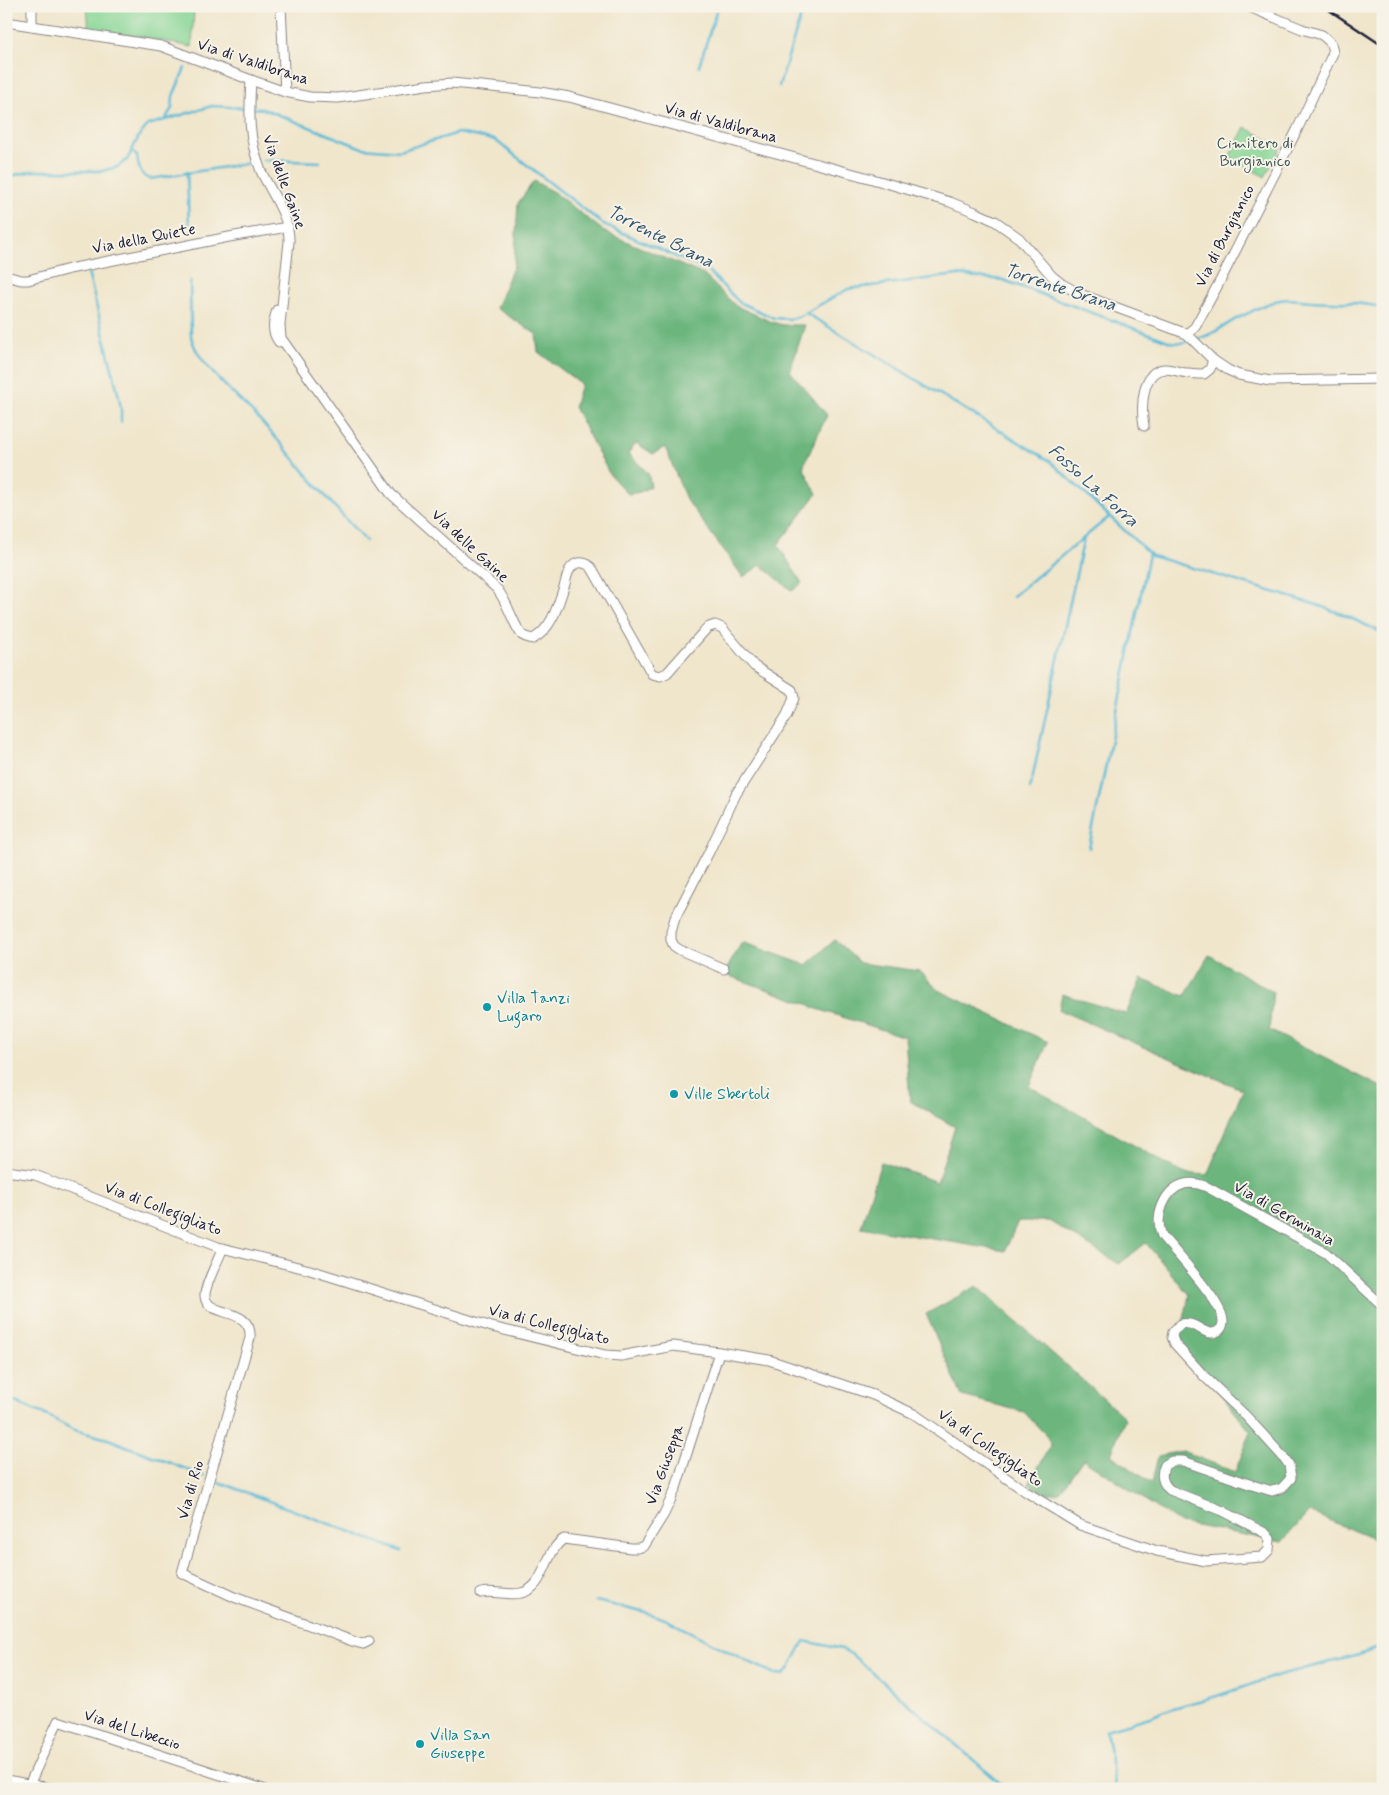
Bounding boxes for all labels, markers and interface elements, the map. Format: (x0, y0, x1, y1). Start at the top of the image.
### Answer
street label: Via di Valdibrana (194, 34, 312, 90)
street label: Via di Valdibrana (662, 98, 780, 148)
street label: Via delle Gaine (257, 132, 311, 232)
park label: Cimitero di Burgianico (1217, 133, 1294, 173)
street label: Via di Burgianico (1190, 181, 1260, 291)
water label: Torrente Brana (603, 200, 717, 274)
street label: Via della Quiete (90, 219, 198, 259)
water label: Torrente Brana (1001, 259, 1119, 317)
water label: Fosso La Forra (1043, 439, 1143, 533)
street label: Via delle Gaine (427, 504, 514, 588)
place label: Villa Tanzi Lugaro (497, 988, 570, 1028)
marker: Villa Tanzi Lugaro (481, 1001, 493, 1013)
place label: Ville Sbertoli (684, 1084, 770, 1105)
marker: Ville Sbertoli (668, 1088, 680, 1100)
street label: Via di Collegigliato (101, 1177, 225, 1242)
street label: Via di Germinaia (1230, 1177, 1339, 1252)
street label: Via di Collegigliato (486, 1300, 612, 1351)
street label: Via di Collegigliato (933, 1404, 1047, 1493)
street label: Via Giuseppa (641, 1422, 689, 1508)
street label: Via di Rio (173, 1458, 209, 1522)
street label: Via del Libeccio (81, 1705, 183, 1755)
place label: Villa San Giuseppe (430, 1725, 491, 1764)
marker: Villa San Giuseppe (414, 1738, 426, 1750)

